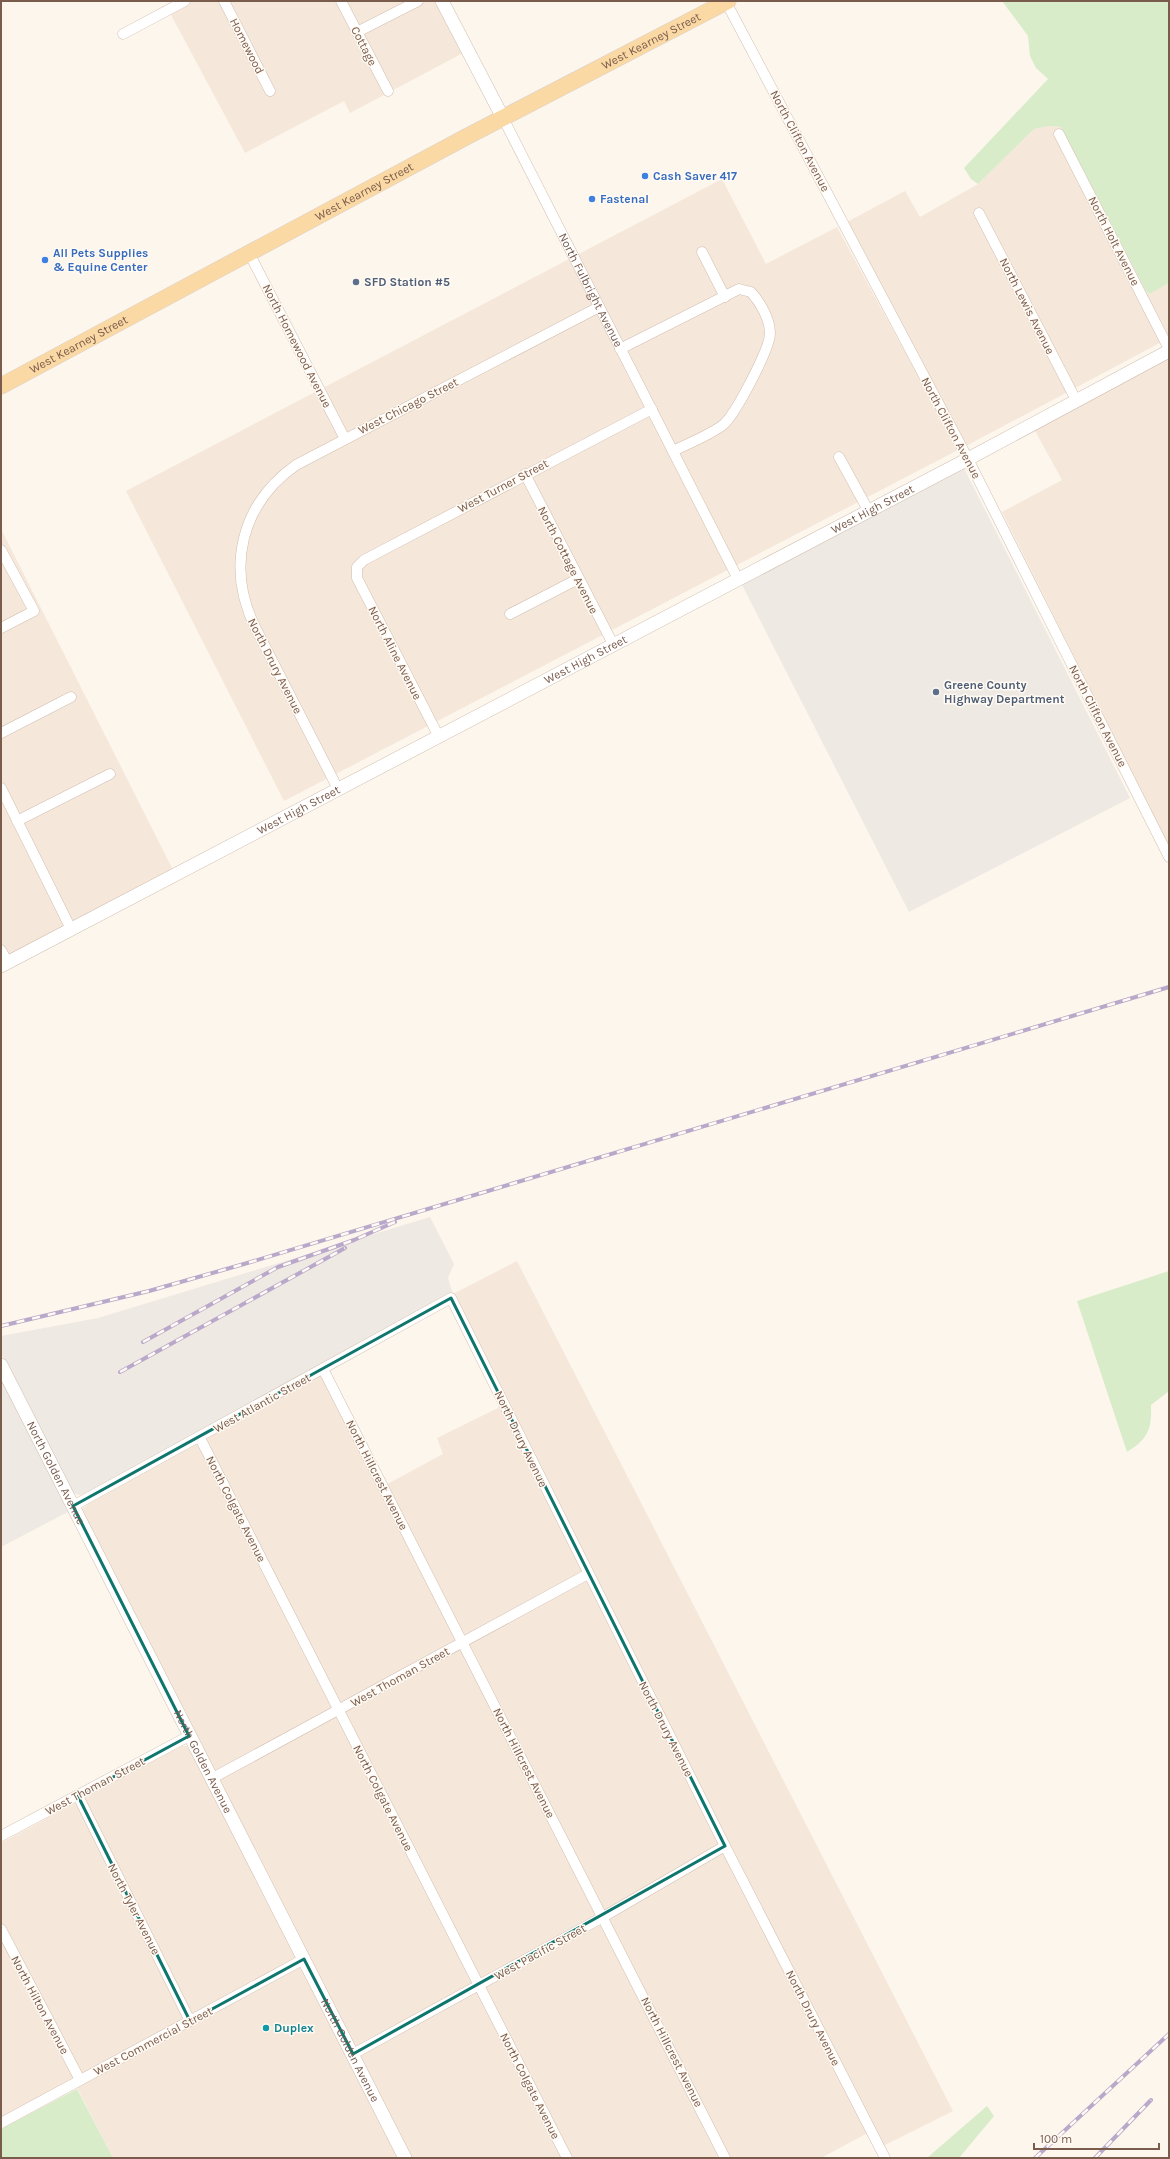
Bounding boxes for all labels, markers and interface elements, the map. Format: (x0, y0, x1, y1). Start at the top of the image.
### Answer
street label: West Kearney Street (599, 9, 703, 72)
street label: Homewood (227, 16, 267, 76)
street label: Cottage (348, 24, 380, 68)
street label: North Clifton Avenue (767, 88, 833, 194)
street label: West Kearney Street (313, 159, 416, 224)
place label: Cash Saver 417 (653, 169, 737, 183)
marker: Cash Saver 417 (640, 171, 650, 181)
place label: Fastenal (600, 192, 649, 206)
marker: Fastenal (587, 194, 597, 204)
street label: North Holt Avenue (1085, 194, 1143, 288)
street label: North Fulbright Avenue (556, 230, 626, 349)
place label: All Pets Supplies & Equine Center (53, 246, 148, 274)
marker: All Pets Supplies & Equine Center (40, 255, 50, 265)
street label: North Lewis Avenue (997, 255, 1057, 357)
place label: SFD Station #5 (364, 275, 450, 289)
marker: SFD Station #5 (351, 277, 361, 287)
street label: North Homewood Avenue (260, 282, 334, 410)
street label: West Kearney Street (27, 312, 131, 376)
street label: West Chicago Street (356, 375, 461, 437)
street label: North Clifton Avenue (918, 375, 984, 481)
street label: West Turner Street (455, 456, 551, 516)
street label: West High Street (829, 481, 917, 537)
street label: North Cottage Avenue (535, 504, 601, 616)
street label: North Aline Avenue (365, 604, 425, 702)
street label: North Drury Avenue (245, 616, 305, 716)
street label: West High Street (542, 632, 630, 687)
street label: North Clifton Avenue (1066, 663, 1130, 769)
place label: Greene County Highway Department (944, 678, 1065, 706)
marker: Greene County Highway Department (931, 687, 941, 697)
street label: West High Street (255, 782, 343, 837)
street label: West Atlantic Street (211, 1370, 313, 1436)
street label: North Drury Avenue (492, 1389, 550, 1489)
street label: North Hillcrest Avenue (343, 1418, 411, 1532)
street label: North Golden Avenue (24, 1419, 88, 1527)
street label: North Colgate Avenue (203, 1454, 269, 1564)
street label: West Thoman Street (348, 1644, 452, 1710)
street label: North Drury Avenue (636, 1679, 696, 1779)
street label: North Hillcrest Avenue (490, 1706, 558, 1820)
street label: North Golden Avenue (171, 1707, 235, 1816)
street label: North Colgate Avenue (350, 1743, 416, 1853)
street label: West Thoman Street (43, 1754, 148, 1818)
street label: North Tyler Avenue (105, 1861, 163, 1957)
street label: West Pacific Street (492, 1921, 589, 1983)
street label: North Hilton Avenue (8, 1953, 72, 2057)
street label: North Drury Avenue (783, 1968, 843, 2068)
street label: North Hillcrest Avenue (638, 1995, 706, 2109)
street label: North Golden Avenue (318, 1996, 382, 2104)
street label: West Commercial Street (91, 2003, 215, 2078)
place label: Duplex (274, 2021, 314, 2035)
marker: Duplex (261, 2023, 271, 2033)
street label: North Colgate Avenue (497, 2031, 563, 2141)
scale bar (1034, 2125, 1159, 2151)
text: 100 m (1040, 2132, 1072, 2146)

